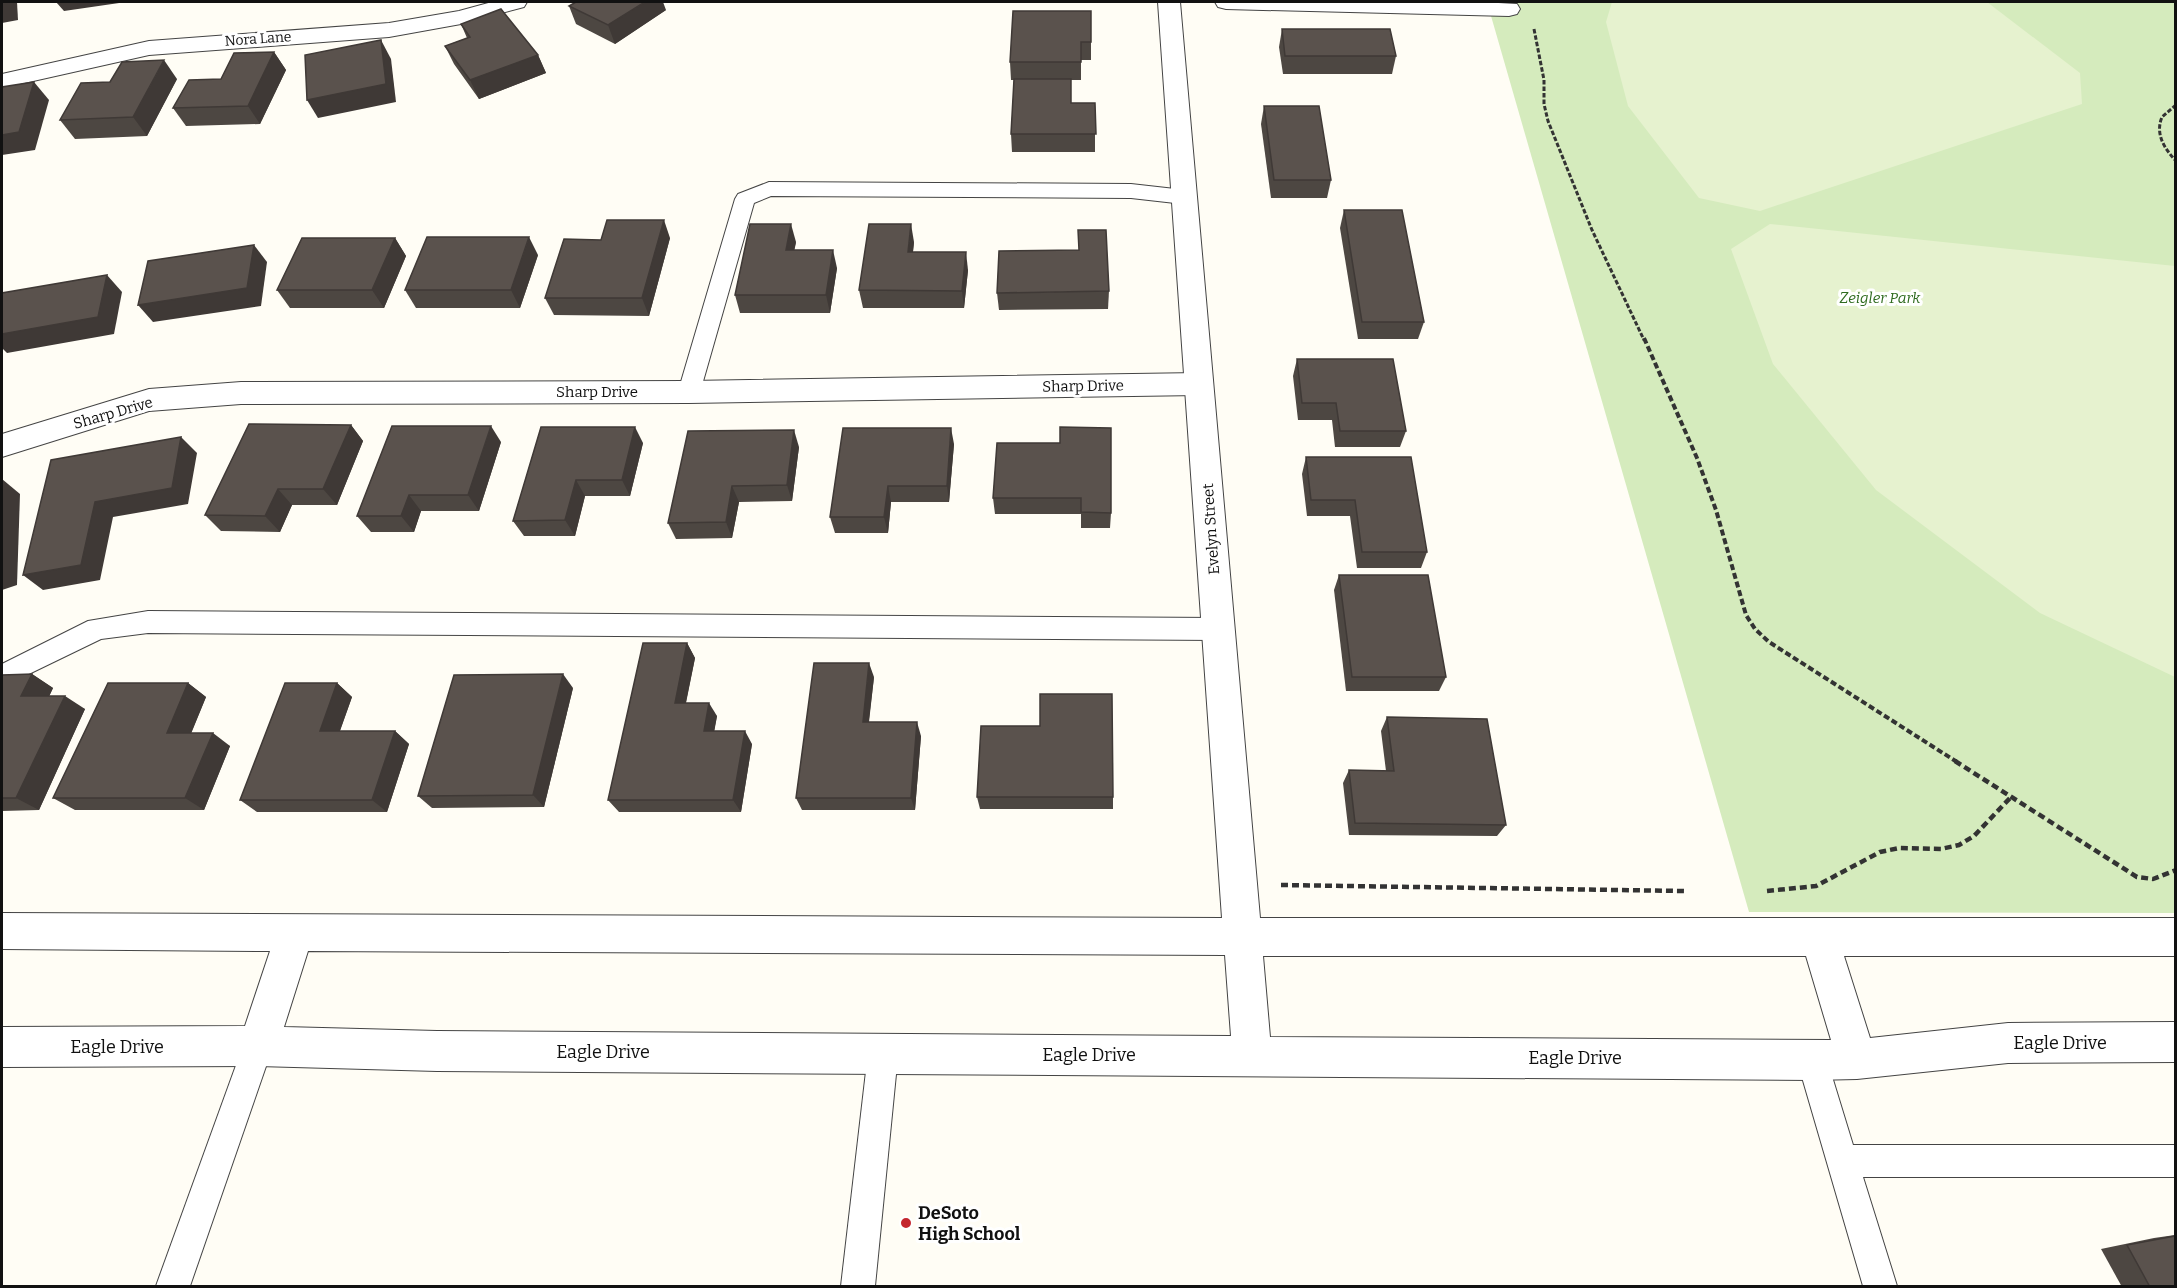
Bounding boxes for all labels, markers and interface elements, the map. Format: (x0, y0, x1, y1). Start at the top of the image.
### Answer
street label: Nora Lane (224, 28, 292, 50)
park label: Zeigler Park (1840, 289, 1921, 307)
street label: Sharp Drive (1042, 376, 1124, 396)
street label: Sharp Drive (556, 383, 638, 401)
street label: Sharp Drive (71, 393, 155, 433)
street label: Evelyn Street (1199, 482, 1223, 575)
street label: Eagle Drive (2013, 1032, 2107, 1054)
street label: Eagle Drive (70, 1036, 164, 1058)
street label: Eagle Drive (556, 1041, 650, 1063)
street label: Eagle Drive (1042, 1044, 1136, 1066)
street label: Eagle Drive (1528, 1047, 1622, 1069)
place label: DeSoto High School (918, 1202, 1021, 1245)
marker: DeSoto High School (899, 1216, 913, 1230)

